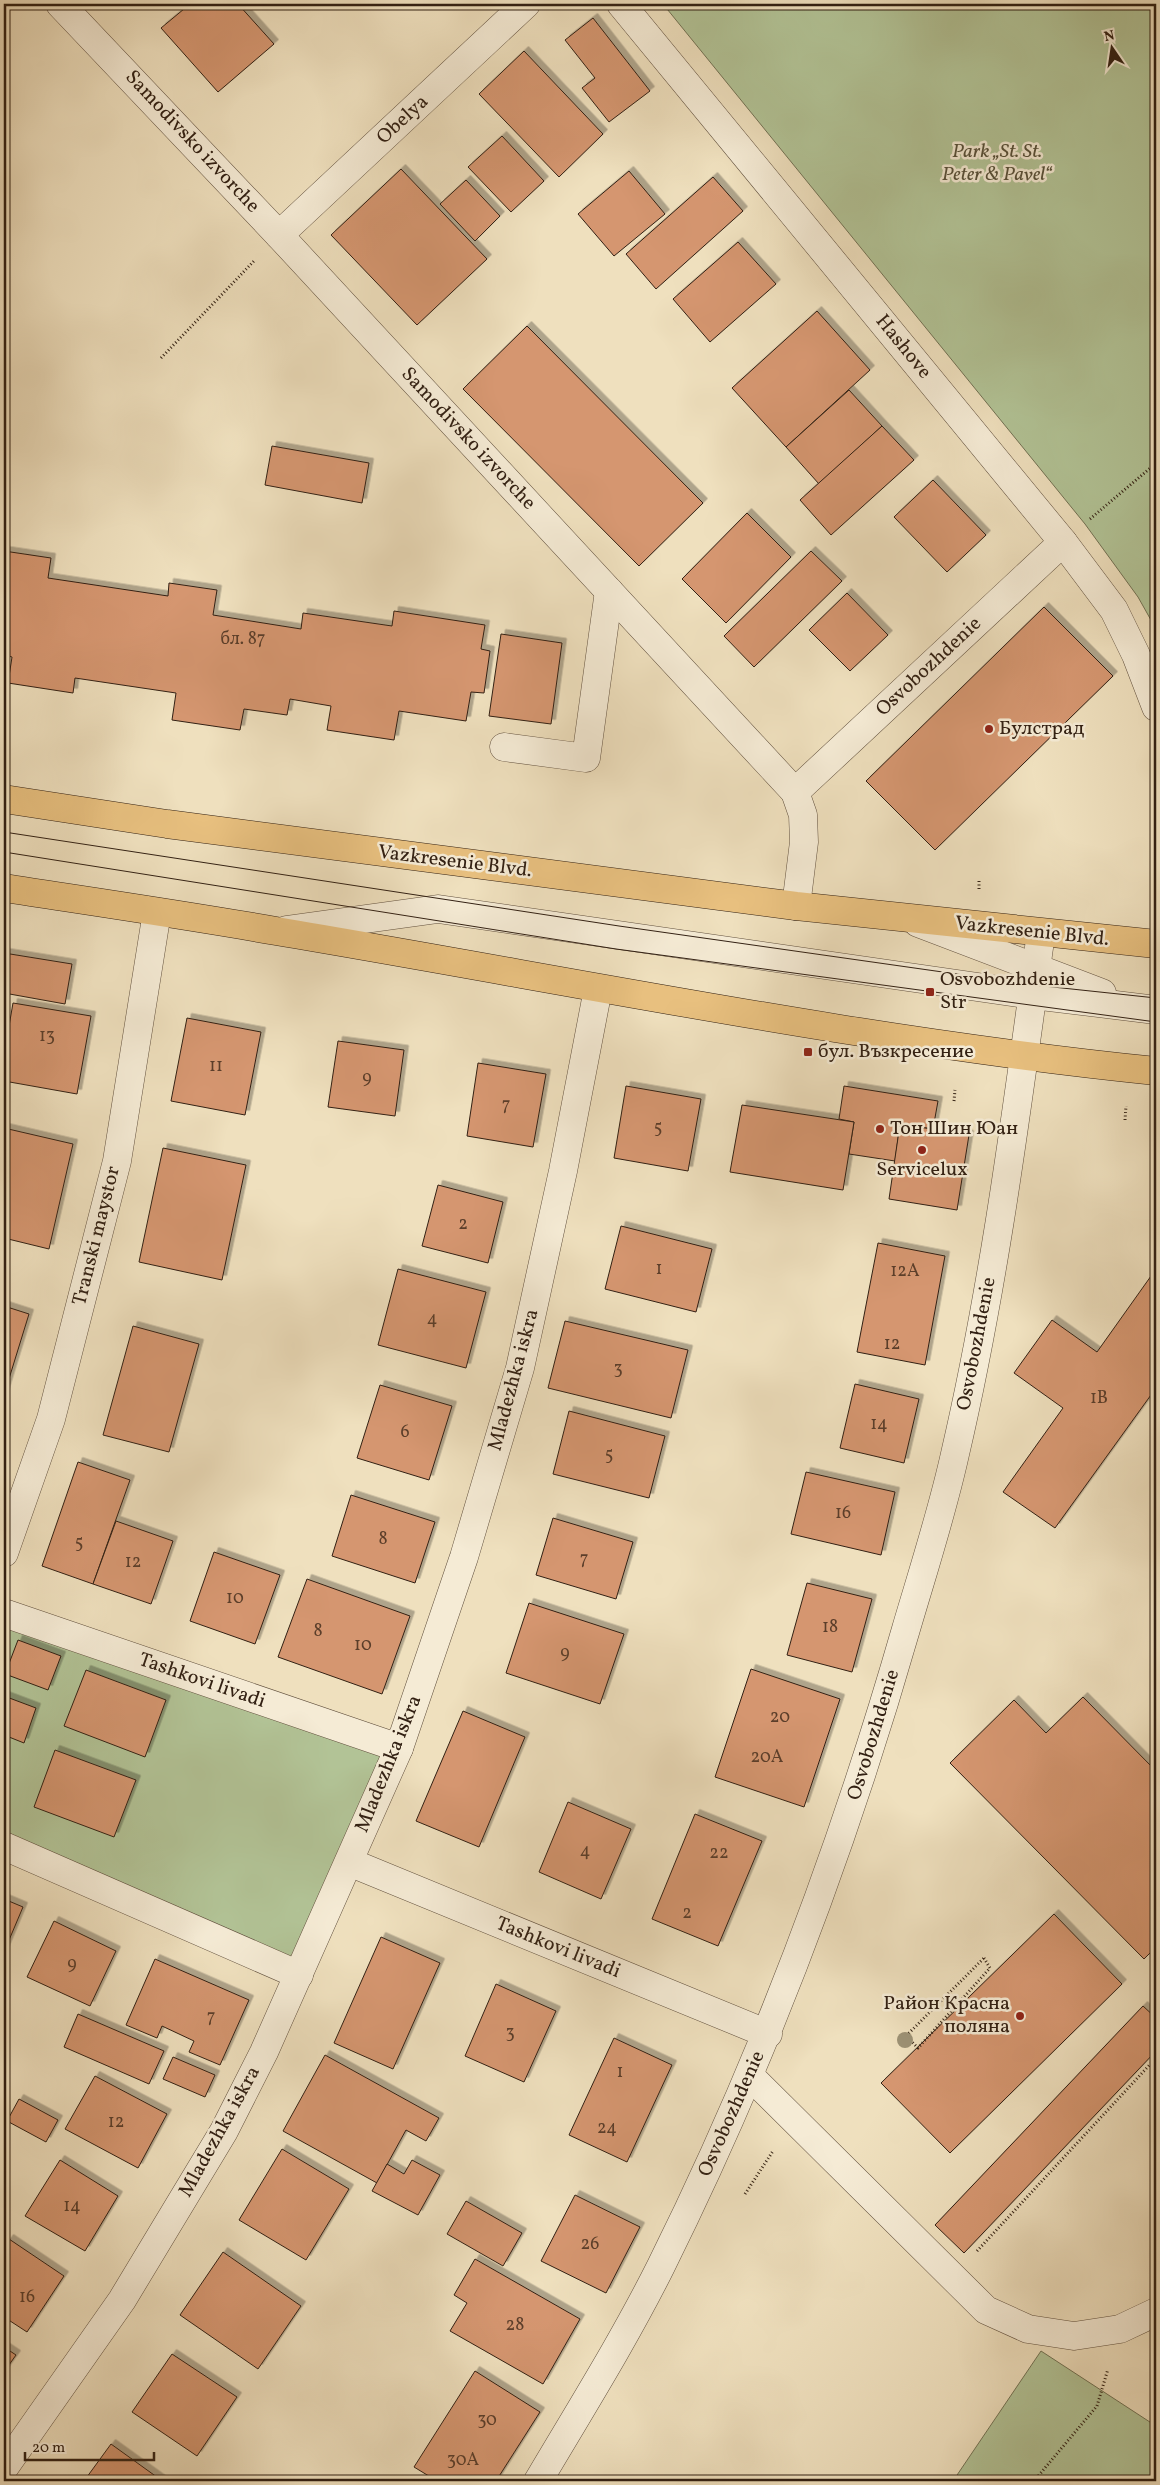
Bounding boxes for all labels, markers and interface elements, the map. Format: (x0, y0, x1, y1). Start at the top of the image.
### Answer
north arrow (1088, 22, 1138, 72)
text: N (1102, 26, 1117, 47)
street label: Samodivsko izvorche (118, 64, 266, 220)
street label: Obelya (371, 89, 435, 151)
park label: Park „St. St. Peter & Pavel“ (942, 138, 1053, 189)
street label: Hashove (868, 309, 938, 385)
street label: Samodivsko izvorche (394, 361, 542, 517)
street label: Osvobozhdenie (870, 611, 988, 723)
house number: бл. 87 (220, 627, 266, 652)
place label: Булстрад (999, 715, 1084, 743)
marker: Булстрад (983, 723, 995, 735)
street label: Vazkresenie Blvd. (376, 839, 534, 885)
street label: Vazkresenie Blvd. (953, 910, 1111, 954)
place label: Osvobozhdenie Str (940, 966, 1075, 1017)
marker: Osvobozhdenie Str (924, 986, 936, 998)
house number: 13 (39, 1024, 55, 1049)
place label: бул. Възкресение (818, 1038, 974, 1066)
marker: бул. Възкресение (802, 1046, 814, 1058)
house number: 11 (209, 1054, 223, 1079)
house number: 9 (362, 1066, 372, 1091)
house number: 7 (502, 1093, 510, 1118)
place label: Тон Шин Юан (890, 1115, 1018, 1143)
house number: 5 (654, 1116, 662, 1141)
marker: Тон Шин Юан (874, 1123, 886, 1135)
marker: Servicelux (916, 1144, 928, 1156)
place label: Servicelux (876, 1156, 968, 1184)
street label: Transki maystor (66, 1163, 128, 1309)
house number: 2 (458, 1212, 468, 1237)
house number: 1 (656, 1257, 662, 1282)
house number: 12А (890, 1259, 920, 1284)
street label: Osvobozhdenie (950, 1275, 1004, 1413)
street label: Mladezhka iskra (482, 1306, 546, 1454)
house number: 4 (427, 1307, 437, 1332)
house number: 12 (884, 1332, 900, 1357)
house number: 3 (613, 1357, 623, 1382)
house number: 1В (1090, 1386, 1108, 1411)
house number: 14 (870, 1412, 888, 1437)
house number: 6 (400, 1420, 410, 1445)
house number: 5 (605, 1443, 613, 1468)
house number: 16 (835, 1501, 851, 1526)
house number: 8 (378, 1527, 388, 1552)
house number: 5 (75, 1531, 83, 1556)
house number: 7 (580, 1547, 588, 1572)
house number: 12 (125, 1550, 141, 1575)
house number: 10 (226, 1586, 244, 1611)
house number: 18 (822, 1615, 838, 1640)
house number: 8 (313, 1619, 323, 1644)
house number: 10 (354, 1633, 372, 1658)
house number: 9 (560, 1641, 570, 1666)
street label: Tashkovi livadi (135, 1646, 269, 1716)
street label: Osvobozhdenie (841, 1666, 907, 1804)
street label: Mladezhka iskra (349, 1691, 429, 1837)
house number: 20 (770, 1705, 790, 1730)
house number: 20А (751, 1745, 784, 1770)
house number: 4 (580, 1839, 590, 1864)
house number: 22 (709, 1841, 729, 1866)
house number: 2 (682, 1901, 692, 1926)
street label: Tashkovi livadi (491, 1910, 625, 1986)
house number: 9 (67, 1952, 77, 1977)
place label: Район Красна поляна (883, 1990, 1010, 2041)
house number: 7 (207, 2005, 215, 2030)
marker: Район Красна поляна (1014, 2010, 1026, 2022)
house number: 3 (505, 2021, 515, 2046)
street label: Osvobozhdenie (692, 2046, 772, 2182)
house number: 1 (617, 2060, 623, 2085)
street label: Mladezhka iskra (172, 2061, 268, 2203)
house number: 12 (108, 2110, 124, 2135)
house number: 24 (597, 2116, 617, 2141)
house number: 14 (63, 2194, 81, 2219)
house number: 26 (581, 2232, 599, 2257)
house number: 16 (19, 2285, 35, 2310)
house number: 28 (506, 2313, 524, 2338)
house number: 30 (477, 2408, 497, 2433)
scale bar (25, 2430, 154, 2462)
text: 20 m (32, 2438, 65, 2459)
house number: 30А (447, 2448, 480, 2473)

